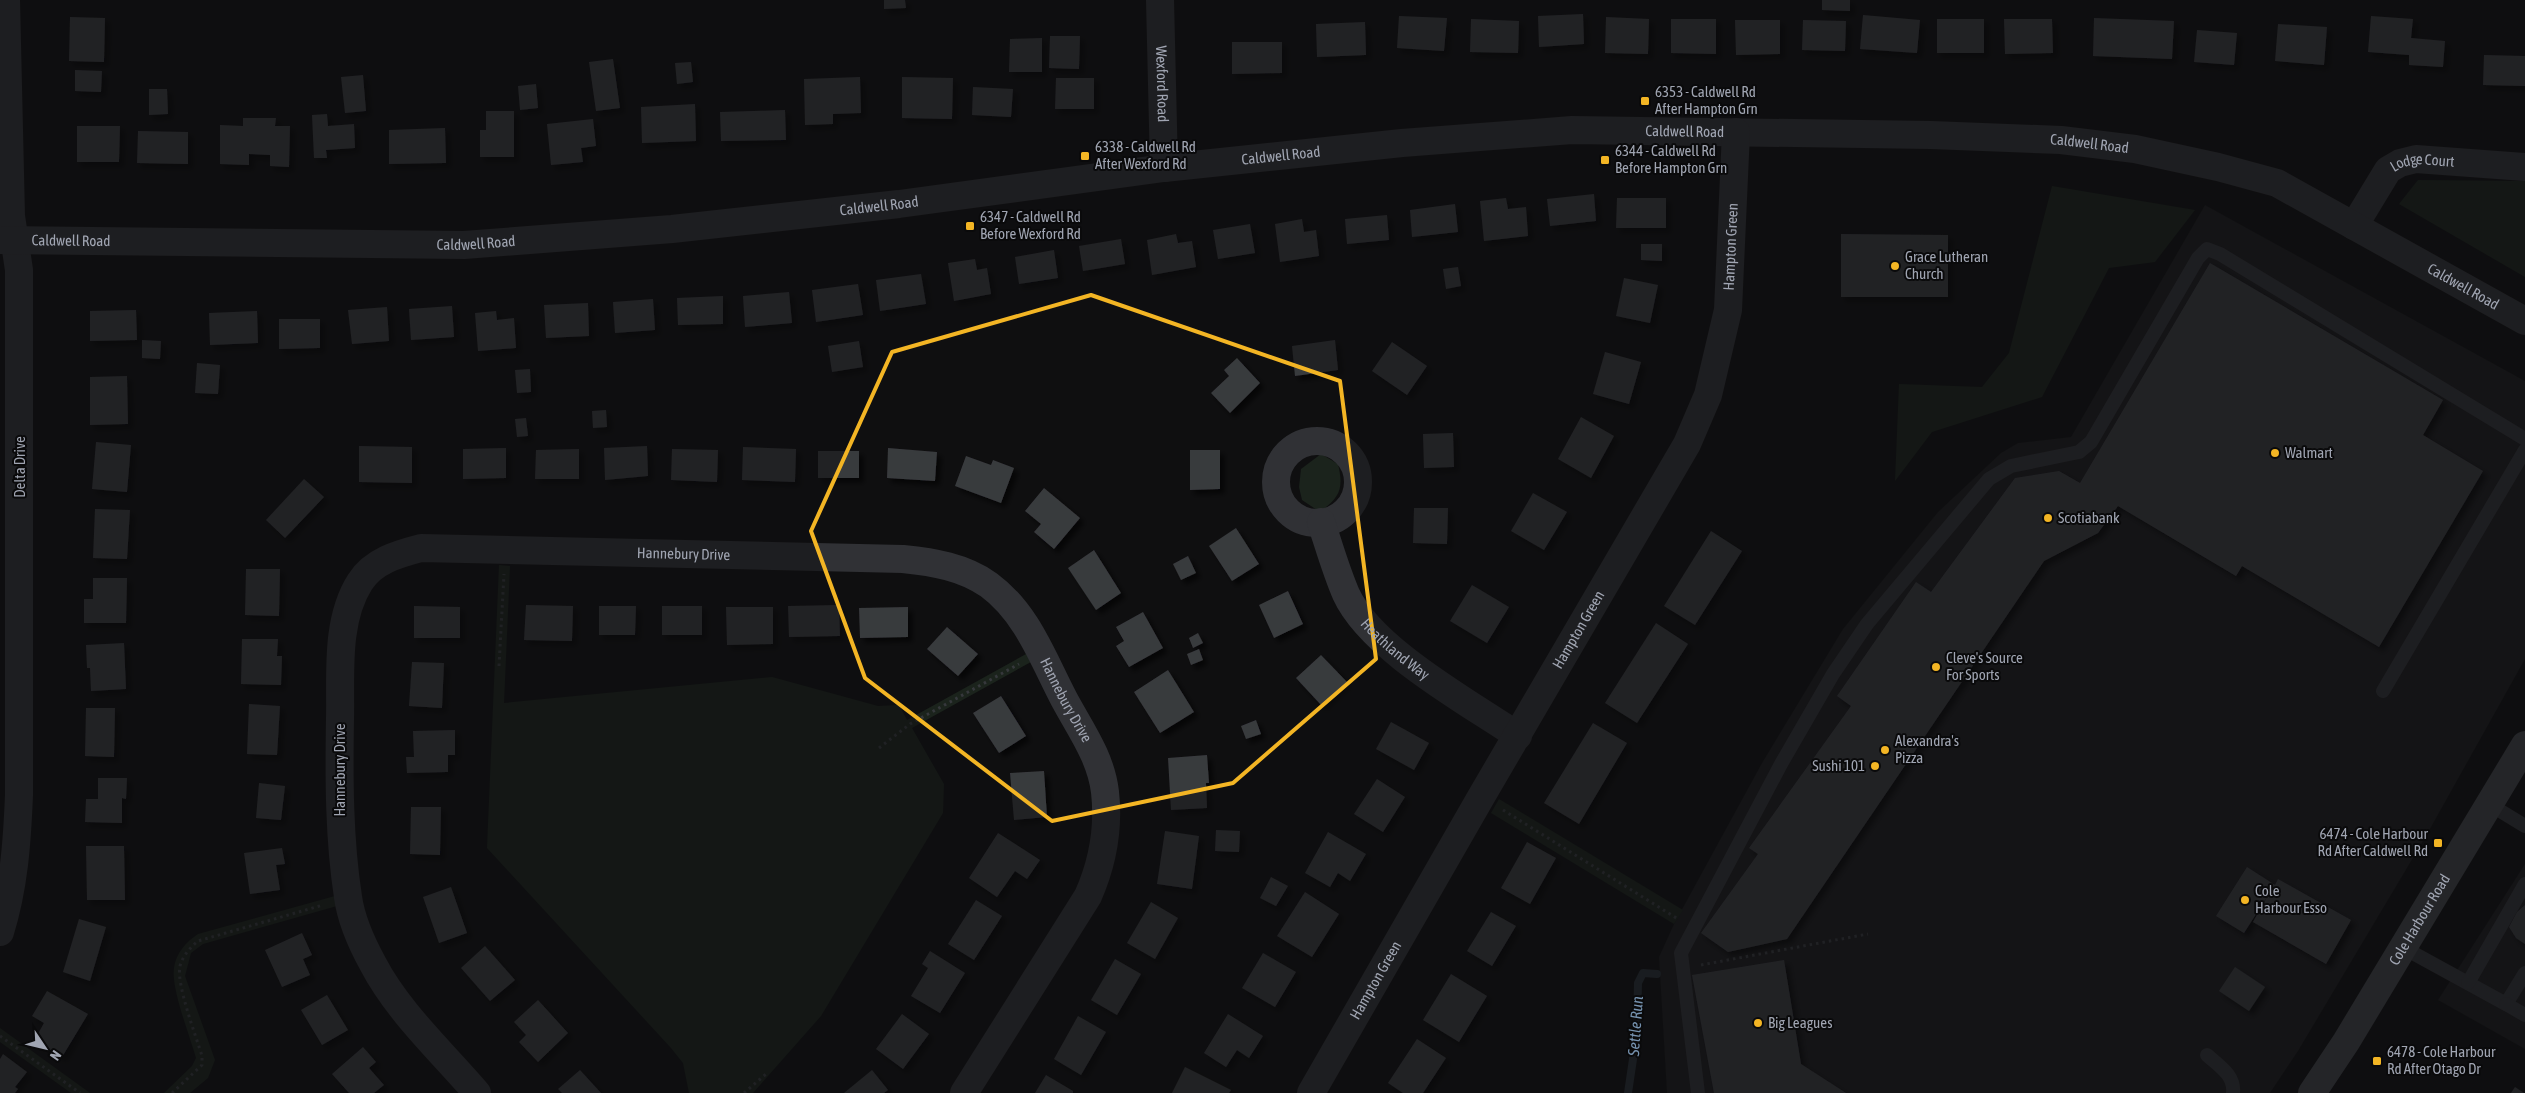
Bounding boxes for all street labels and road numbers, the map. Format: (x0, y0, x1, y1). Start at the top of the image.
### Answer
street label: Wexford Road (1153, 45, 1172, 122)
street label: Caldwell Road (1645, 122, 1724, 140)
street label: Caldwell Road (2050, 131, 2130, 156)
street label: Caldwell Road (1241, 143, 1321, 168)
street label: Lodge Court (2387, 150, 2455, 175)
street label: Caldwell Road (839, 192, 919, 218)
street label: Hampton Green (1720, 203, 1741, 291)
street label: Caldwell Road (31, 231, 111, 249)
street label: Caldwell Road (436, 232, 516, 253)
street label: Caldwell Road (2425, 259, 2502, 313)
street label: Delta Drive (11, 436, 28, 498)
street label: Hannebury Drive (637, 544, 731, 563)
street label: Hampton Green (1549, 587, 1608, 672)
street label: Heathland Way (1358, 615, 1433, 683)
street label: Hannebury Drive (1037, 655, 1096, 745)
street label: Hannebury Drive (331, 723, 348, 817)
street label: Cole Harbour Road (2385, 871, 2453, 968)
street label: Hampton Green (1346, 938, 1404, 1022)

